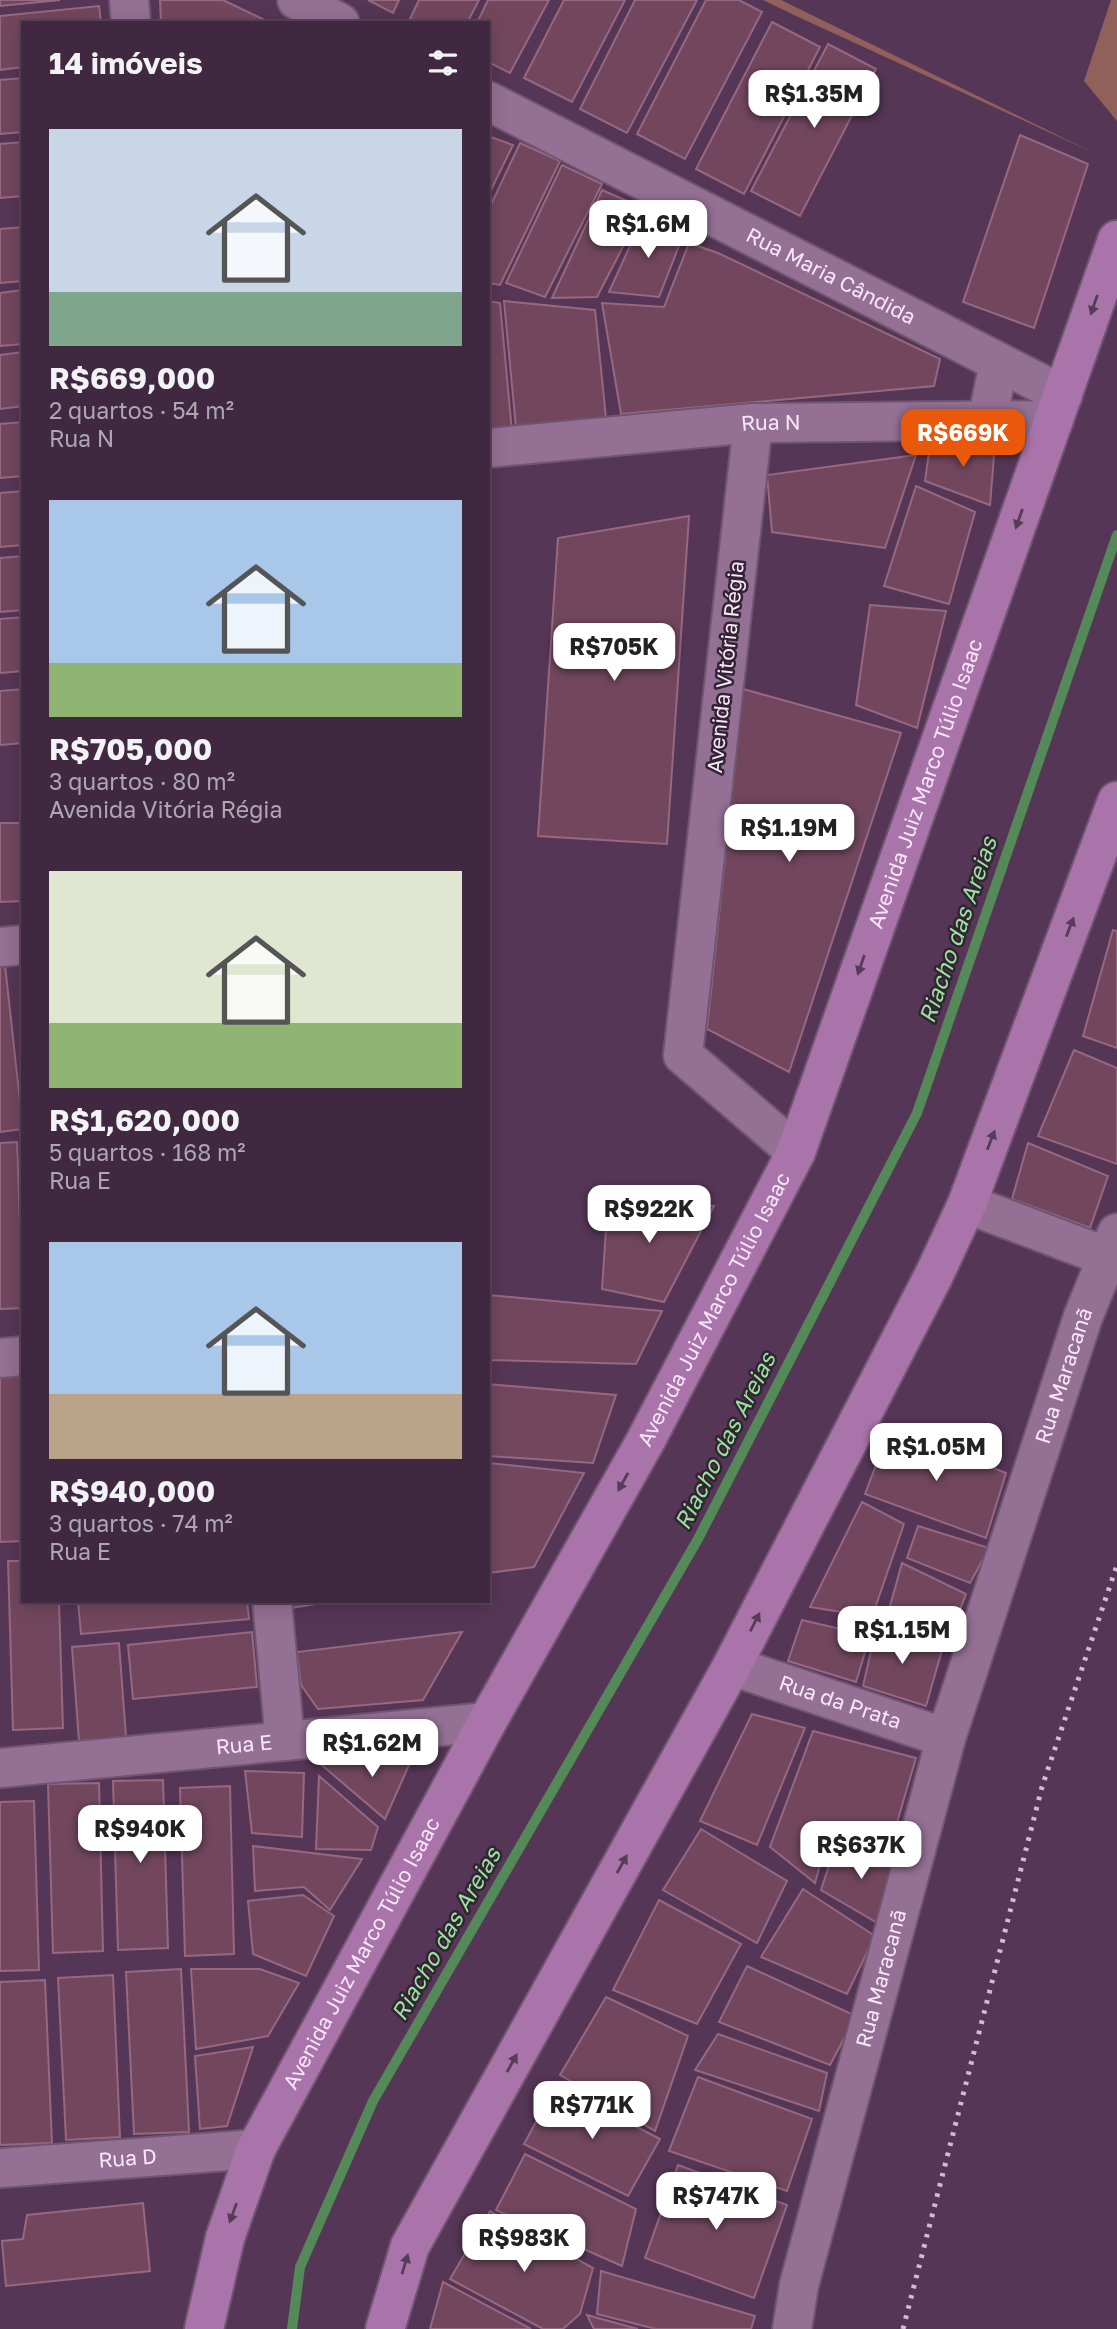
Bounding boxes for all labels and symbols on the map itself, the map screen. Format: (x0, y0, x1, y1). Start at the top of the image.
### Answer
pin: R$1.35M (749, 71, 879, 130)
pin: R$1.6M (591, 201, 705, 260)
street label: Rua Maria Cândida (742, 221, 920, 330)
one-way arrow (1088, 294, 1099, 315)
street label: Rua N (740, 409, 801, 436)
pin: R$669K (906, 410, 1020, 469)
one-way arrow (1013, 509, 1024, 530)
street label: Avenida Vitória Régia (701, 560, 749, 774)
pin: R$705K (557, 624, 671, 683)
street label: Avenida Juiz Marco Túlio Isaac (862, 635, 988, 932)
pin: R$1.19M (724, 804, 854, 864)
water label: Riacho das Areias (912, 832, 1002, 1026)
one-way arrow (1065, 916, 1076, 937)
one-way arrow (856, 954, 867, 975)
one-way arrow (985, 1129, 996, 1150)
street label: Avenida Juiz Marco Túlio Isaac (631, 1168, 795, 1450)
pin: R$922K (592, 1186, 706, 1245)
street label: Rua Maracanã (1029, 1303, 1098, 1447)
water label: Riacho das Areias (667, 1347, 781, 1534)
pin: R$1.05M (871, 1424, 1001, 1483)
one-way arrow (617, 1472, 629, 1491)
pin: R$1.15M (837, 1606, 967, 1666)
one-way arrow (749, 1612, 761, 1632)
street label: Rua da Prata (776, 1669, 905, 1734)
pin: R$1.62M (307, 1720, 437, 1779)
street label: Rua E (214, 1728, 273, 1760)
pin: R$940K (83, 1806, 197, 1865)
street label: Avenida Juiz Marco Túlio Isaac (277, 1813, 445, 2093)
pin: R$637K (804, 1822, 918, 1881)
water label: Riacho das Areias (384, 1841, 506, 2025)
one-way arrow (616, 1855, 628, 1874)
street label: Rua Maracanã (849, 1906, 911, 2050)
one-way arrow (506, 2054, 518, 2073)
pin: R$771K (535, 2082, 649, 2141)
street label: Rua D (97, 2142, 158, 2173)
pin: R$747K (659, 2172, 773, 2232)
one-way arrow (227, 2203, 238, 2224)
pin: R$983K (467, 2214, 581, 2274)
one-way arrow (400, 2253, 410, 2274)

